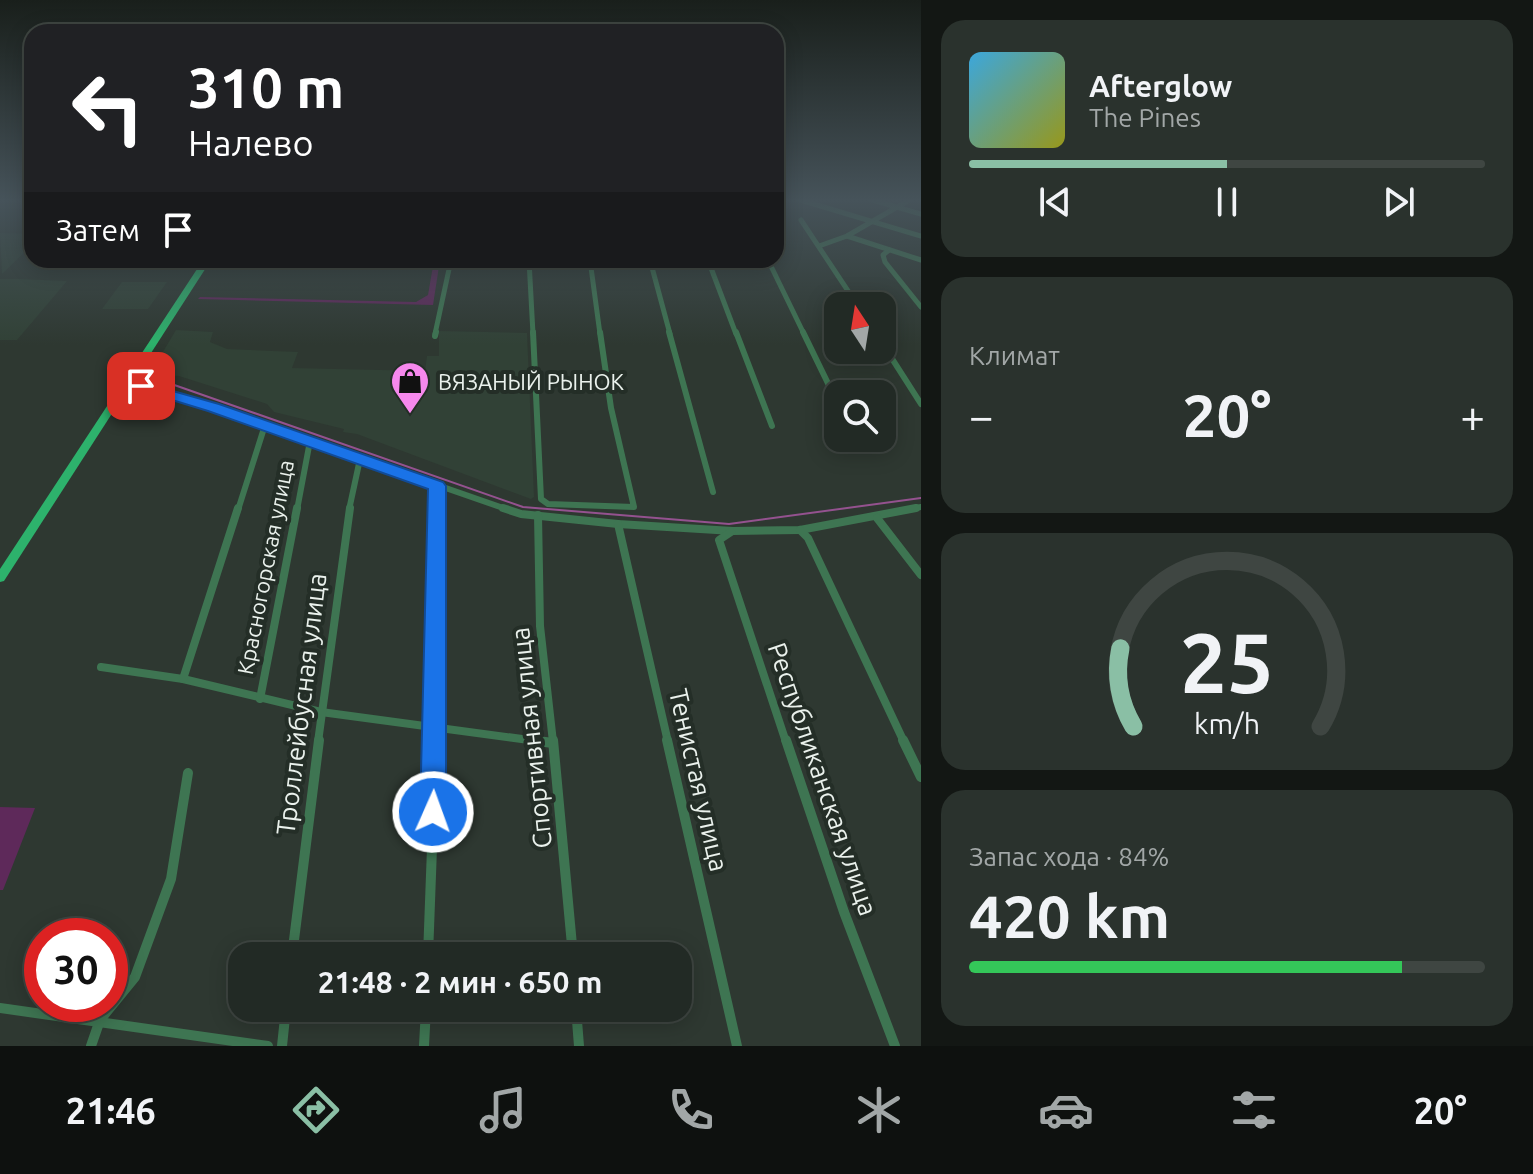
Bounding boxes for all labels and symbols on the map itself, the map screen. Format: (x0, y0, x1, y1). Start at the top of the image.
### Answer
north arrow (824, 292, 896, 364)
pin (107, 352, 175, 420)
shop icon: ВЯЗАНЫЙ РЫНОК (389, 360, 431, 415)
place label: ВЯЗАНЫЙ РЫНОК (438, 369, 625, 394)
street label: Красногорская улица (232, 458, 298, 676)
street label: Троллейбусная улица (271, 571, 331, 837)
street label: Спортивная улица (505, 626, 557, 850)
street label: Республиканская улица (763, 639, 883, 919)
street label: Тенистая улица (664, 686, 734, 874)
position arrow (391, 770, 475, 854)
speed limit sign: 30 (24, 918, 128, 1022)

